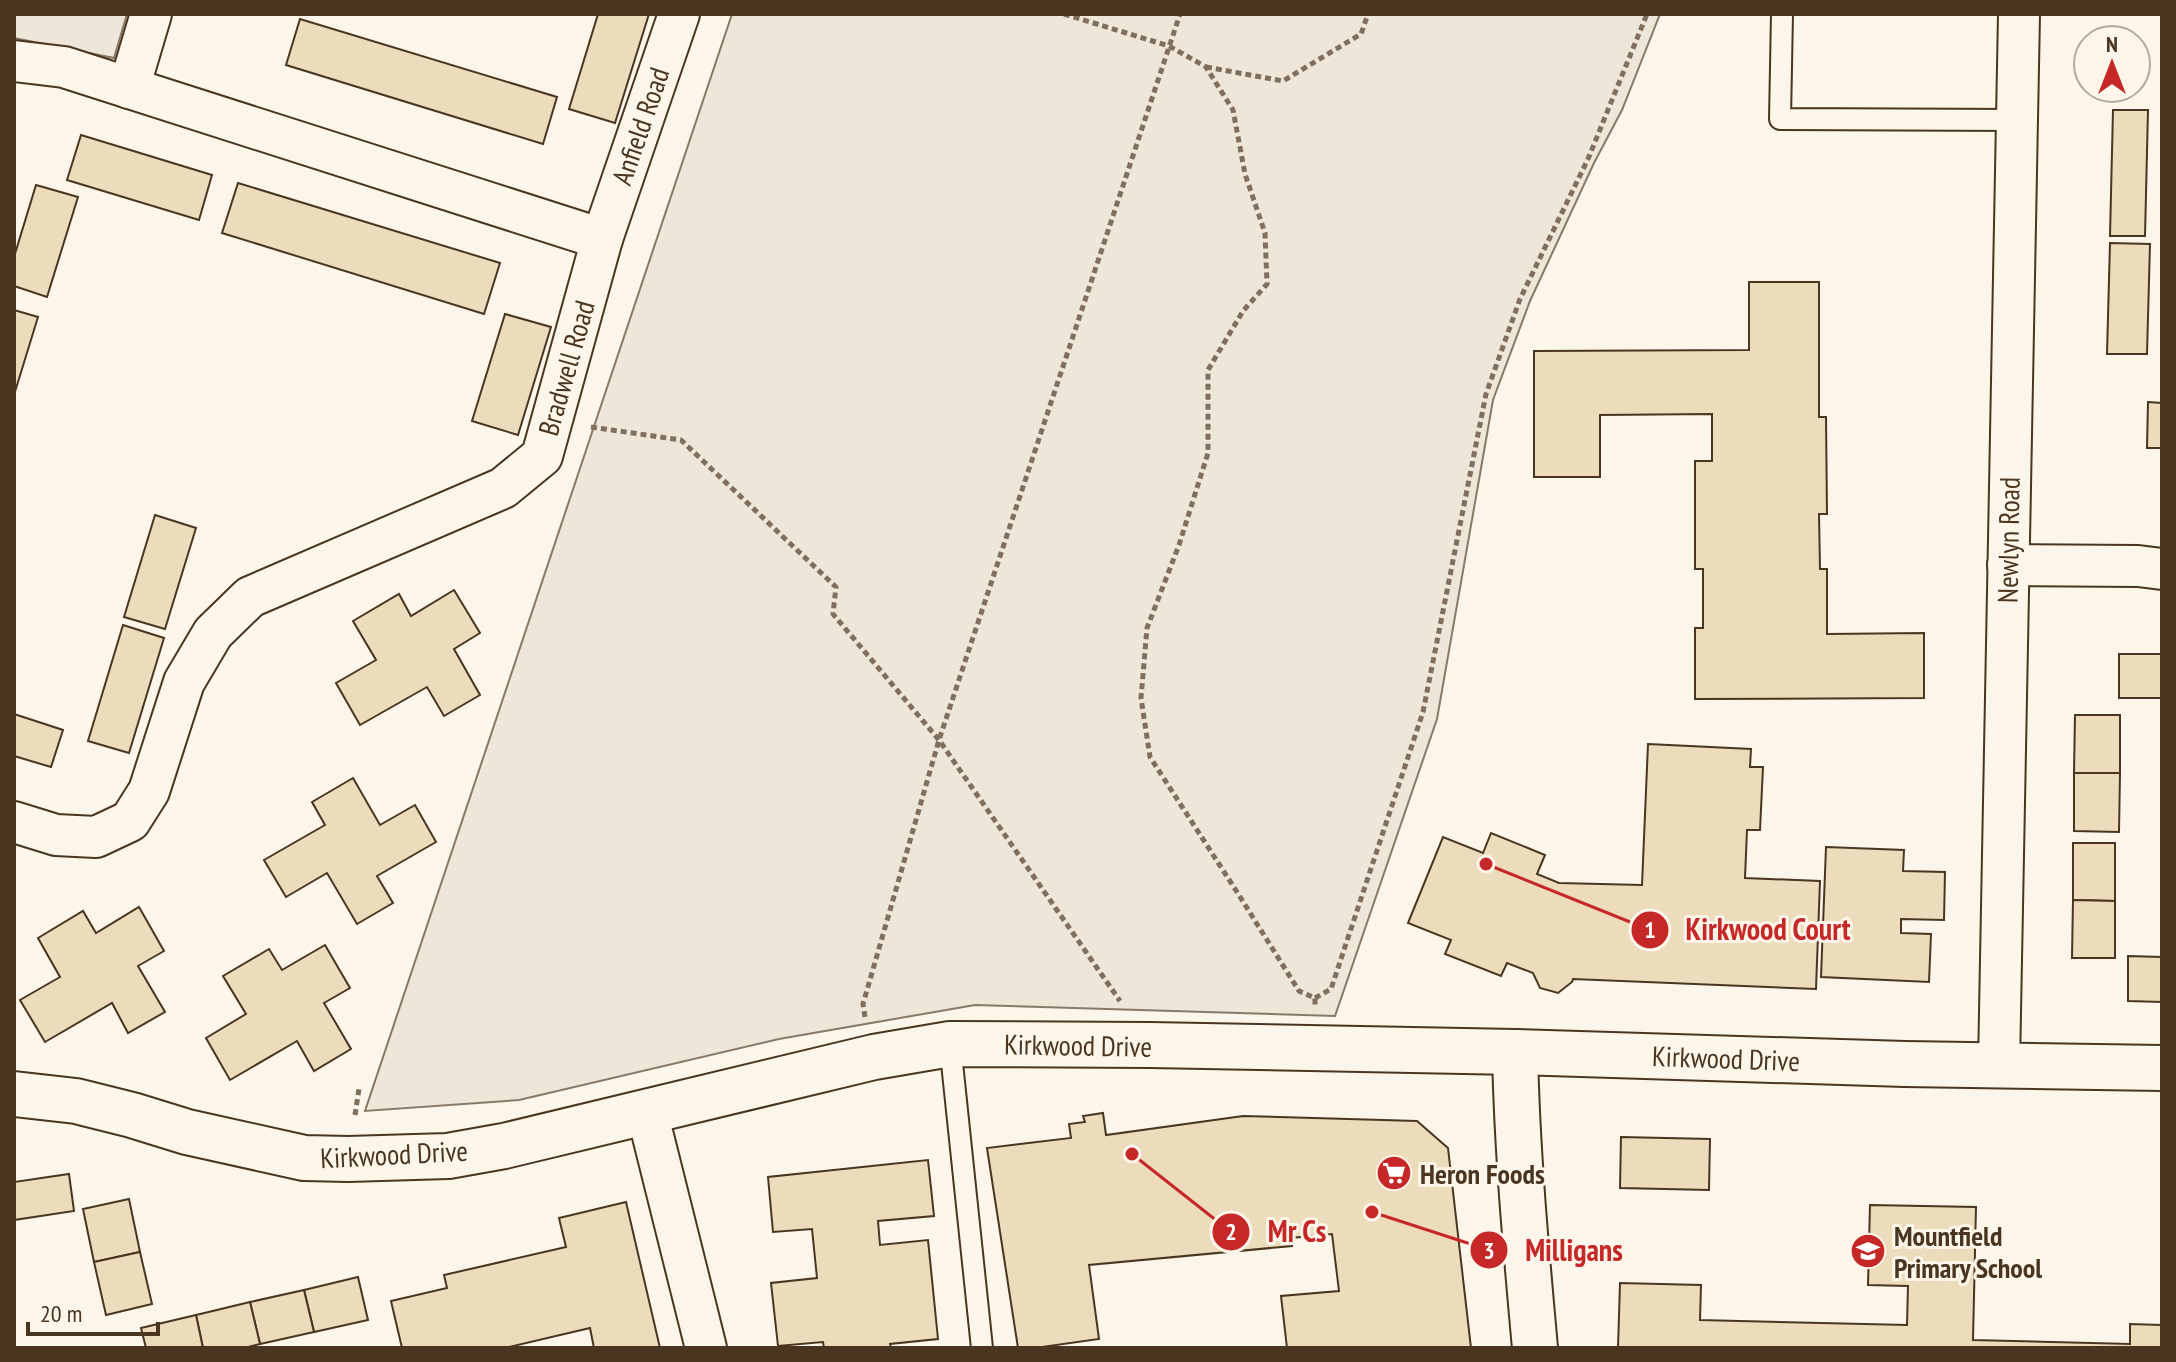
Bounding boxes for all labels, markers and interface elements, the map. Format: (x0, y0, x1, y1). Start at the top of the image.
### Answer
north arrow (2072, 24, 2152, 104)
text: N (2106, 30, 2118, 58)
street label: Anfield Road (603, 62, 677, 190)
street label: Bradwell Road (529, 296, 603, 440)
street label: Newlyn Road (1988, 477, 2028, 603)
callout: Kirkwood Court (1630, 903, 1867, 957)
text: Kirkwood Court (1686, 909, 1851, 948)
text: 1 (1644, 914, 1656, 945)
street label: Kirkwood Drive (1004, 1025, 1152, 1065)
street label: Kirkwood Drive (1651, 1037, 1801, 1079)
street label: Kirkwood Drive (319, 1132, 469, 1176)
supermarket icon: Heron Foods (1375, 1154, 1413, 1192)
place label: Heron Foods (1420, 1155, 1545, 1192)
callout: Mr Cs (1211, 1205, 1342, 1259)
text: Mr Cs (1268, 1211, 1326, 1250)
text: 2 (1225, 1216, 1237, 1247)
place label: Mountfield Primary School (1894, 1217, 2042, 1286)
callout: Milligans (1469, 1223, 1638, 1277)
text: Milligans (1525, 1230, 1623, 1269)
school or university icon: Mountfield Primary School (1849, 1232, 1887, 1270)
text: 3 (1483, 1235, 1495, 1266)
scale bar (28, 1286, 158, 1336)
text: 20 m (40, 1298, 82, 1329)

